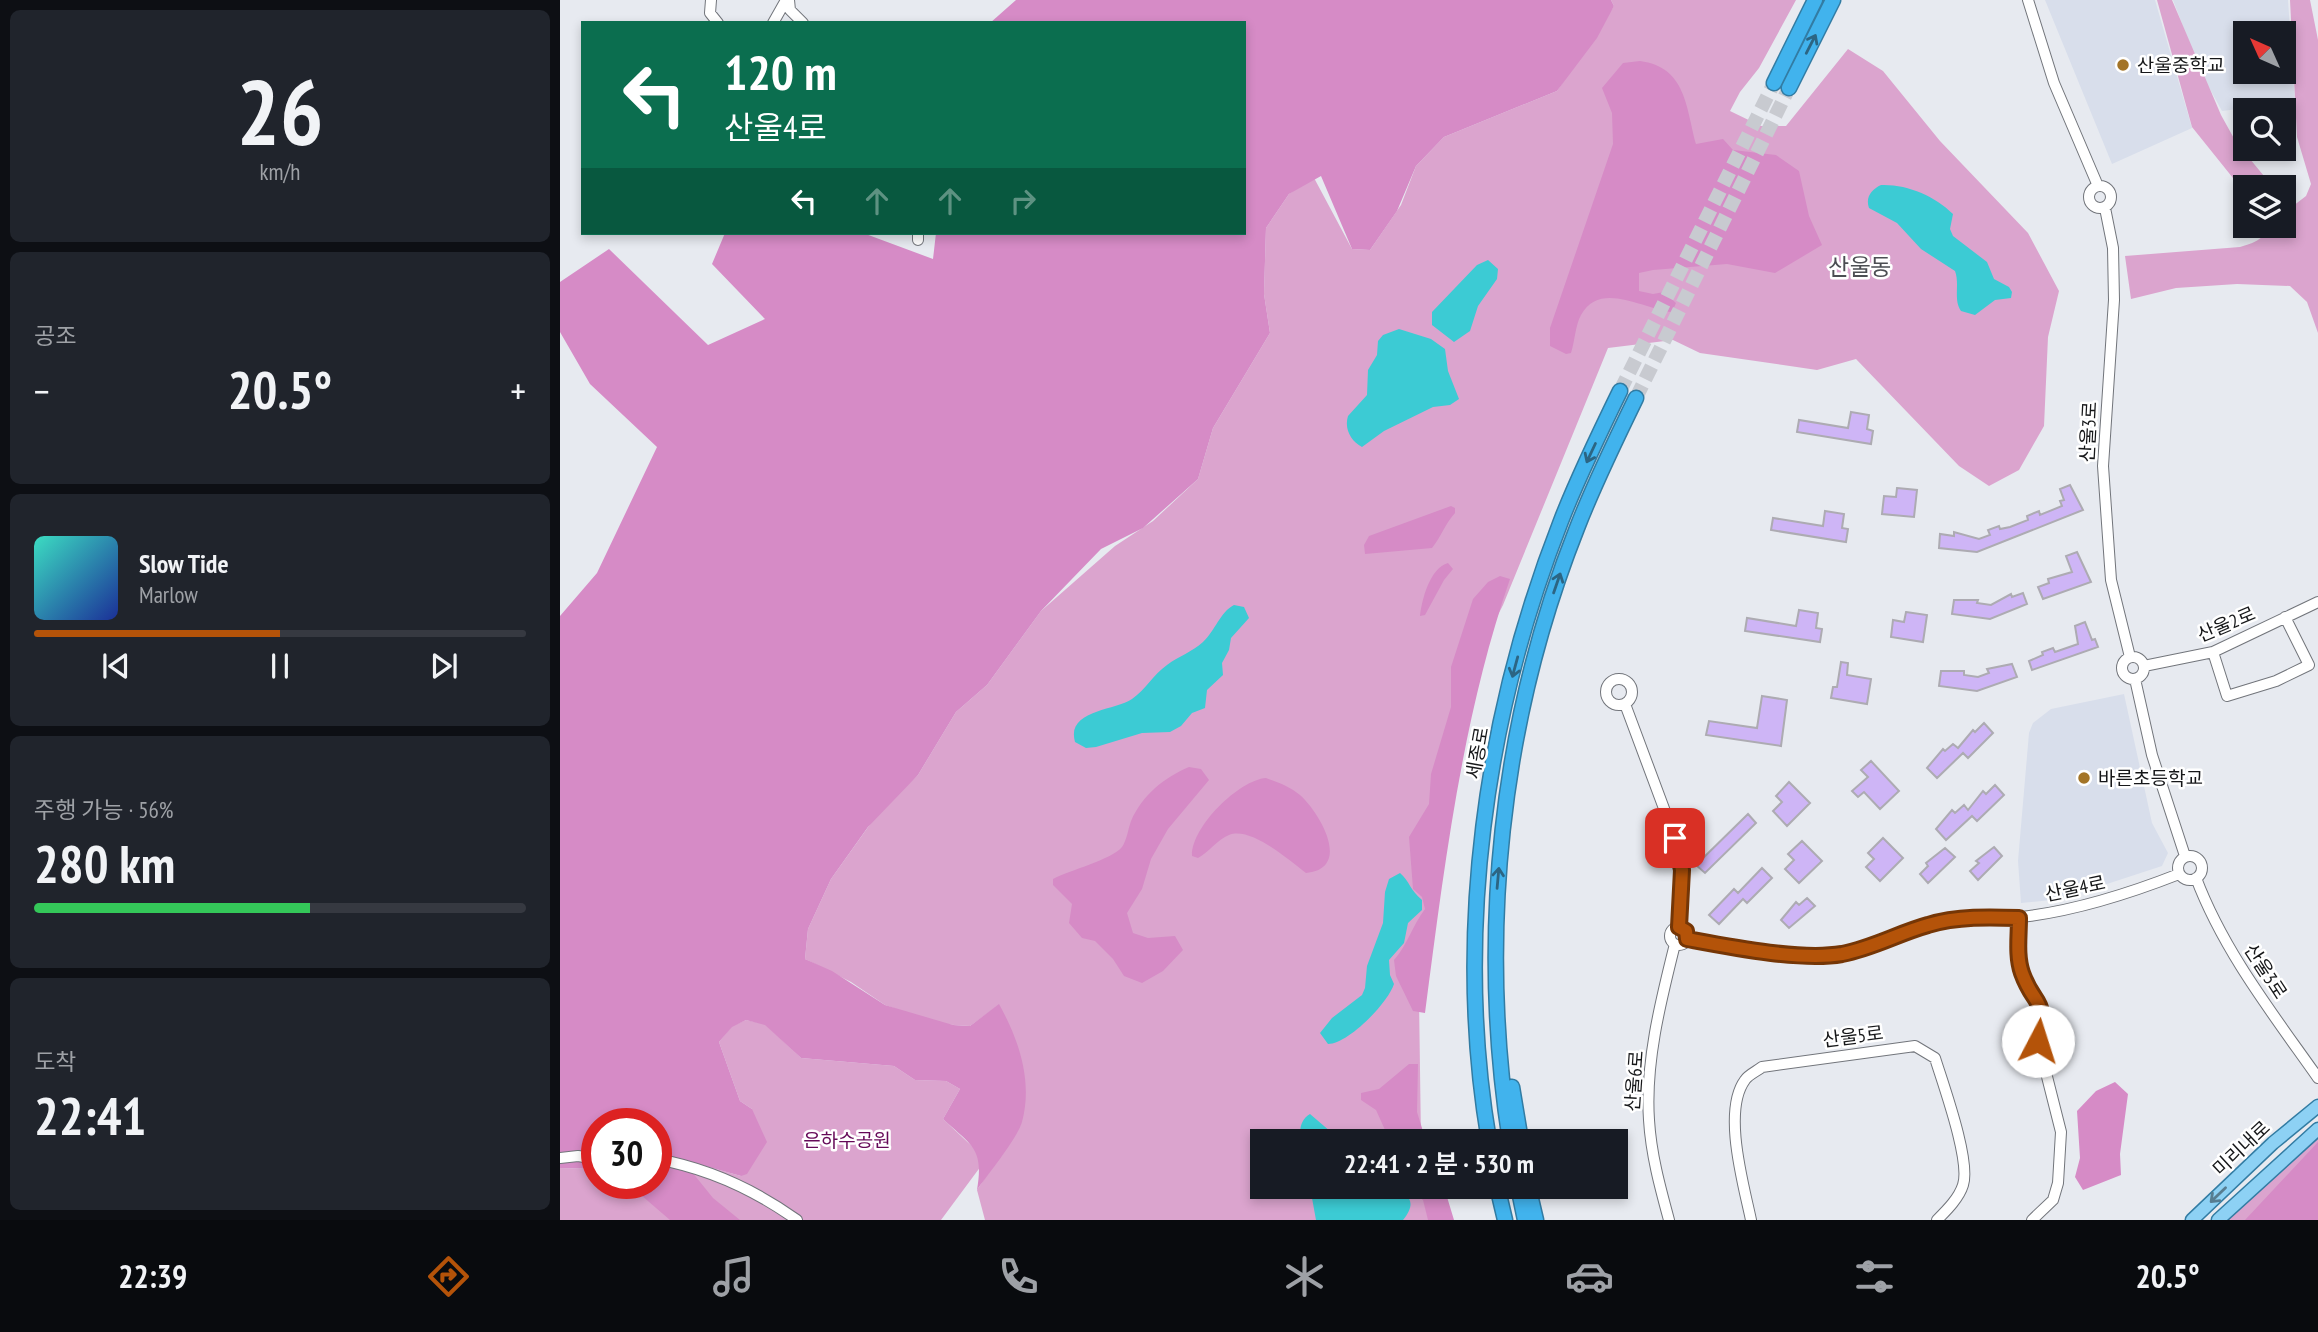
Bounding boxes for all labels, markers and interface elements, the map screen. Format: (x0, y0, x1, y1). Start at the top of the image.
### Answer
north arrow (2233, 21, 2296, 84)
map controls (2233, 21, 2296, 238)
one-way arrow (1805, 34, 1818, 55)
text: 120 m (724, 40, 837, 104)
icon: left (609, 49, 700, 140)
text: 26 (237, 52, 324, 170)
place label: 산울중학교 (2137, 53, 2224, 77)
marker: 산울중학교 (2115, 57, 2131, 73)
button: search (2233, 98, 2296, 161)
text: 산울4로 (724, 106, 827, 148)
text: km/h (260, 157, 300, 186)
button: layers (2233, 175, 2296, 238)
icon: left (785, 182, 823, 220)
icon: ahead (858, 182, 896, 220)
icon: ahead (931, 182, 969, 220)
icon: right (1004, 182, 1042, 220)
district label: 산울동 (1828, 252, 1892, 281)
text: 공조 (34, 321, 76, 350)
text: 20.5° (228, 356, 332, 423)
text: − (34, 366, 50, 415)
text: + (510, 366, 526, 415)
street label: 산울3로 (2074, 401, 2102, 463)
one-way arrow (1583, 442, 1597, 463)
text: Slow Tide (139, 547, 229, 580)
one-way arrow (1552, 573, 1564, 595)
text: Marlow (139, 580, 198, 609)
street label: 산울2로 (2193, 601, 2259, 647)
icon: previous (97, 647, 135, 685)
icon: pause (261, 647, 299, 685)
icon: next (425, 647, 463, 685)
one-way arrow (1508, 655, 1521, 678)
street label: 세종로 (1461, 725, 1493, 781)
place label: 바른초등학교 (2098, 766, 2203, 790)
marker: 바른초등학교 (2076, 770, 2092, 786)
text: 주행 가능 · 56% (34, 795, 174, 824)
pin (1645, 808, 1705, 868)
icon: arrive (1656, 819, 1694, 857)
text: 280 km (34, 830, 175, 897)
one-way arrow (1492, 867, 1505, 889)
street label: 산울4로 (2043, 870, 2107, 906)
street label: 산울3로 (2239, 939, 2293, 1003)
position arrow (2001, 1004, 2075, 1078)
street label: 산울5로 (1821, 1020, 1885, 1052)
text: 도착 (34, 1047, 76, 1076)
street label: 산울6로 (1620, 1050, 1648, 1112)
text: 22:41 (34, 1082, 146, 1149)
speed limit sign: 30 (581, 1108, 672, 1199)
street label: 미리내로 (2207, 1115, 2275, 1181)
park label: 은하수공원 (803, 1128, 891, 1152)
text: 22:41 · 2 분 · 530 m (1344, 1147, 1534, 1180)
one-way arrow (2210, 1187, 2227, 1204)
icon: directions (424, 1252, 473, 1301)
icon: music (709, 1252, 758, 1301)
icon: phone (994, 1252, 1043, 1301)
icon: climate (1280, 1252, 1329, 1301)
icon: car (1565, 1252, 1614, 1301)
icon: filters (1850, 1252, 1899, 1301)
text: 22:39 (118, 1255, 187, 1297)
text: 20.5° (2135, 1255, 2200, 1297)

